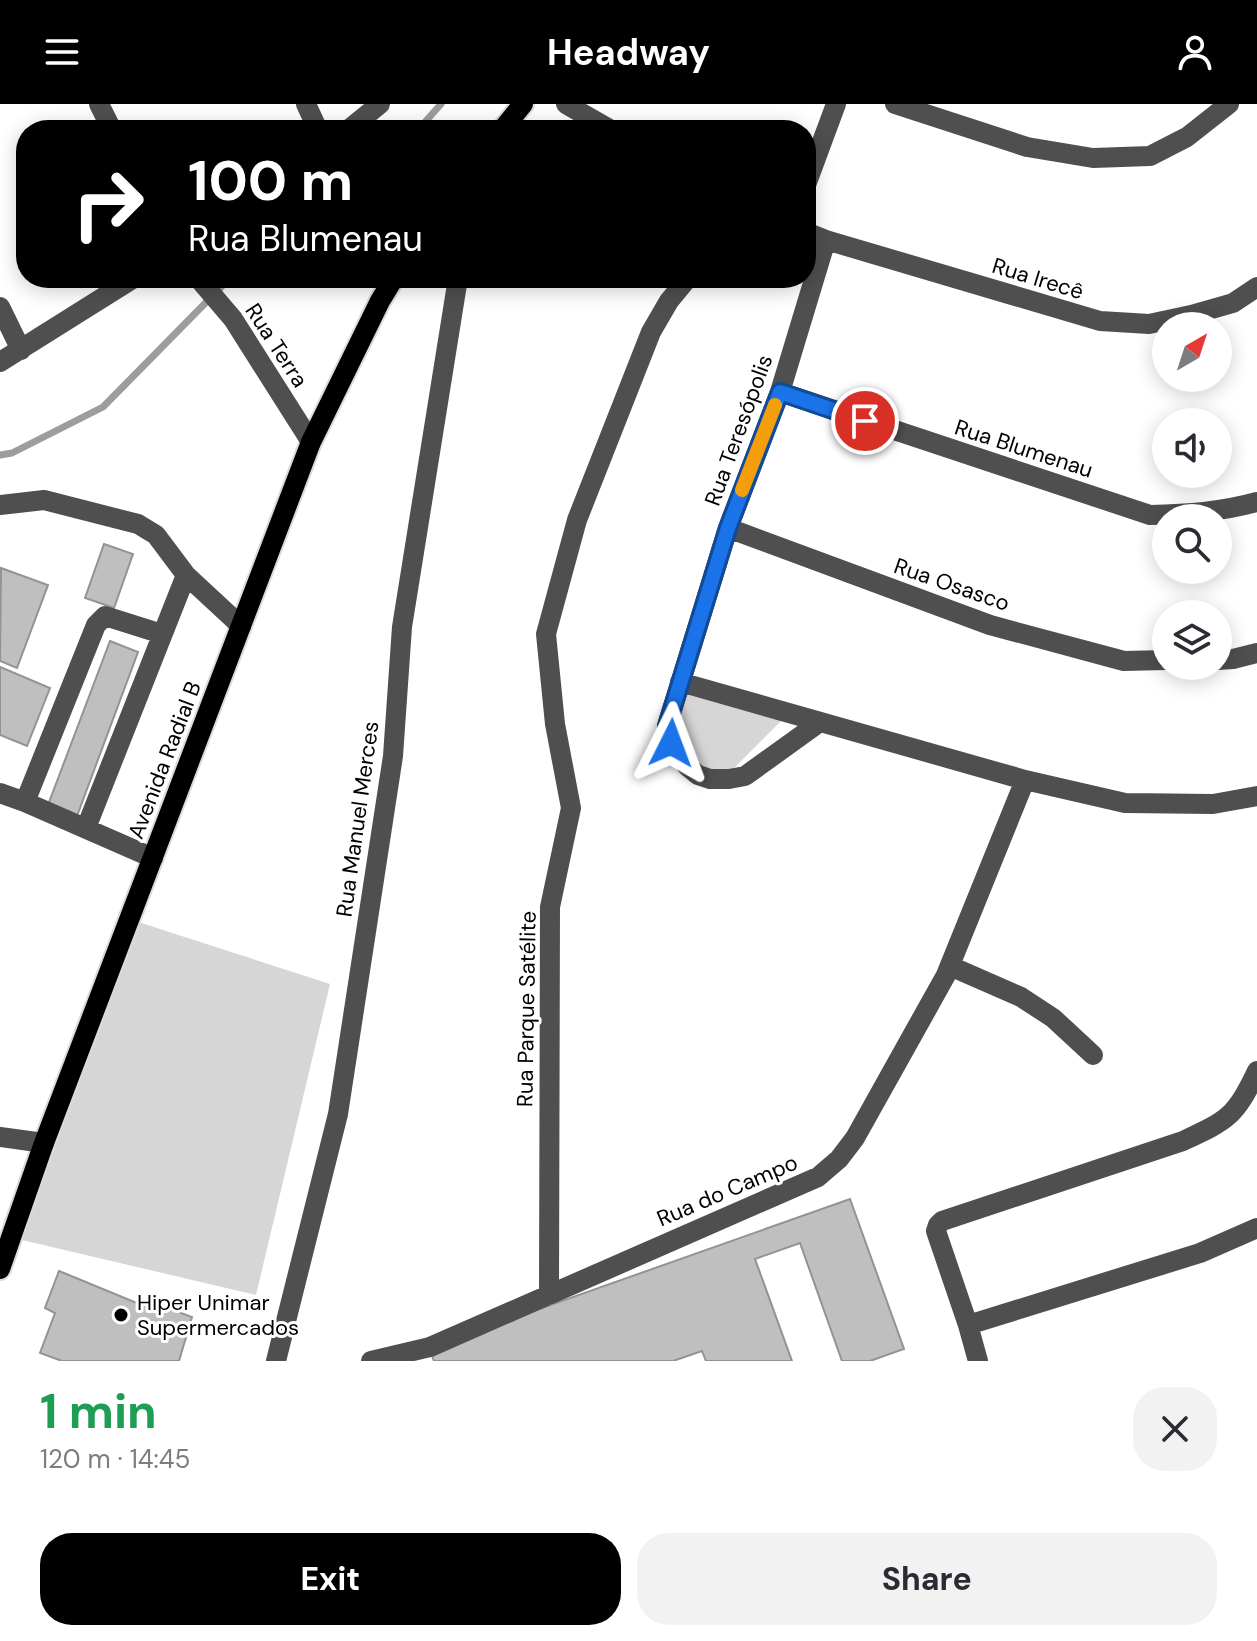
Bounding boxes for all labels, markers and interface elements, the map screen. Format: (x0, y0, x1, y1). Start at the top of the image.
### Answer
text: Headway (547, 29, 710, 76)
icon: menu (40, 30, 84, 74)
icon: person (1173, 30, 1217, 74)
text: 100 m (188, 144, 353, 217)
icon: right (56, 152, 160, 256)
text: Rua Blumenau (188, 215, 423, 262)
street label: Rua Irecê (989, 251, 1087, 306)
street label: Rua Terra (239, 298, 315, 393)
north arrow (1152, 312, 1232, 392)
map controls (1152, 312, 1232, 680)
street label: Rua Teresópolis (698, 351, 779, 510)
pin (831, 387, 899, 455)
icon: arrive (843, 399, 887, 443)
button: sound (1152, 408, 1232, 488)
street label: Rua Blumenau (951, 413, 1097, 484)
button: search (1152, 504, 1232, 584)
street label: Rua Osasco (890, 551, 1013, 618)
button: layers (1152, 600, 1232, 680)
street label: Avenida Radial B (121, 677, 208, 843)
position arrow (629, 701, 713, 785)
street label: Rua Manuel Merces (329, 719, 386, 919)
street label: Rua Parque Satélite (510, 911, 543, 1107)
street label: Rua do Campo (652, 1148, 802, 1233)
place label: Hiper Unimar Supermercados (137, 1288, 299, 1342)
marker: Hiper Unimar Supermercados (112, 1306, 130, 1324)
text: 1 min (40, 1380, 157, 1443)
button: close (1133, 1387, 1217, 1471)
text: 120 m · 14:45 (40, 1442, 190, 1476)
button: Exit (40, 1533, 621, 1625)
button: Share (637, 1533, 1217, 1625)

